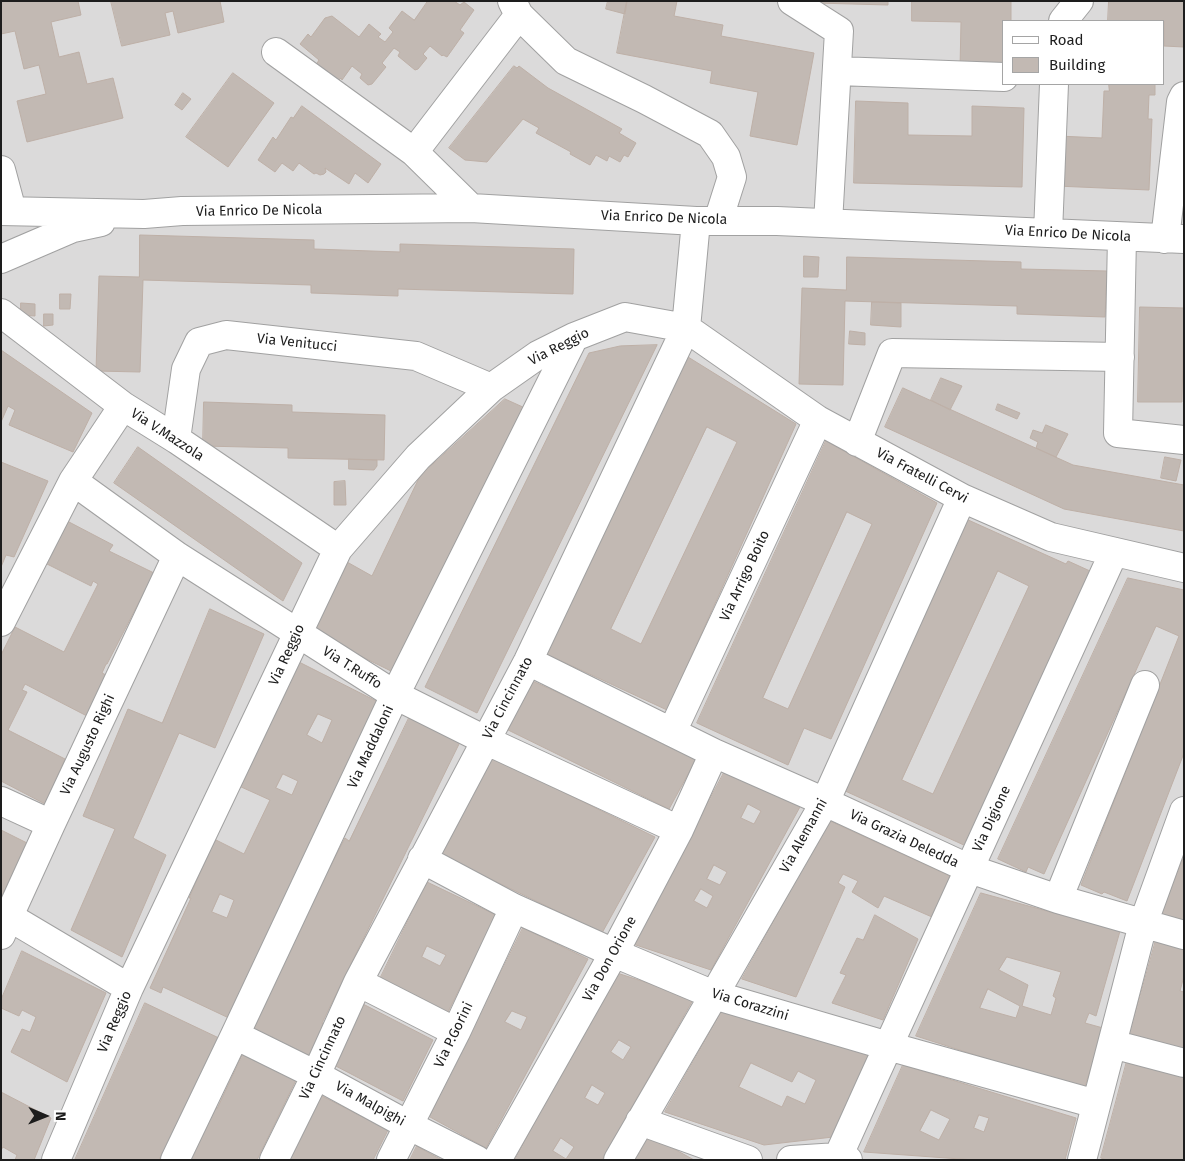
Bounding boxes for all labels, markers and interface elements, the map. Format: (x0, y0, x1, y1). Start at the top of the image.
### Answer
legend (1002, 20, 1165, 85)
text: Road (1049, 31, 1084, 49)
text: Building (1049, 56, 1105, 74)
street label: Via Enrico De Nicola (196, 201, 322, 221)
street label: Via Enrico De Nicola (601, 207, 727, 229)
street label: Via Enrico De Nicola (1004, 222, 1132, 246)
street label: Via Reggio (526, 325, 592, 369)
street label: Via Venitucci (256, 330, 338, 356)
street label: Via V.Mazzola (127, 405, 207, 465)
street label: Via Fratelli Cervi (873, 445, 971, 507)
street label: Via Arrigo Boito (717, 528, 773, 624)
street label: Via Reggio (266, 622, 308, 688)
street label: Via T.Ruffo (319, 643, 385, 693)
street label: Via Cincinnato (479, 654, 537, 742)
street label: Via Augusto Righi (57, 692, 119, 798)
street label: Via Maddaloni (344, 703, 398, 791)
street label: Via Digione (969, 783, 1015, 855)
street label: Via Alemanni (777, 796, 831, 876)
street label: Via Grazia Deledda (847, 806, 961, 872)
street label: Via Don Orione (580, 913, 640, 1005)
street label: Via Corazzini (709, 985, 791, 1025)
street label: Via Reggio (94, 989, 136, 1055)
street label: Via P.Gorini (431, 999, 477, 1071)
street label: Via Cincinnato (296, 1013, 350, 1103)
street label: Via Malpighi (332, 1078, 408, 1130)
north arrow (20, 1091, 70, 1141)
text: N (52, 1111, 69, 1121)

